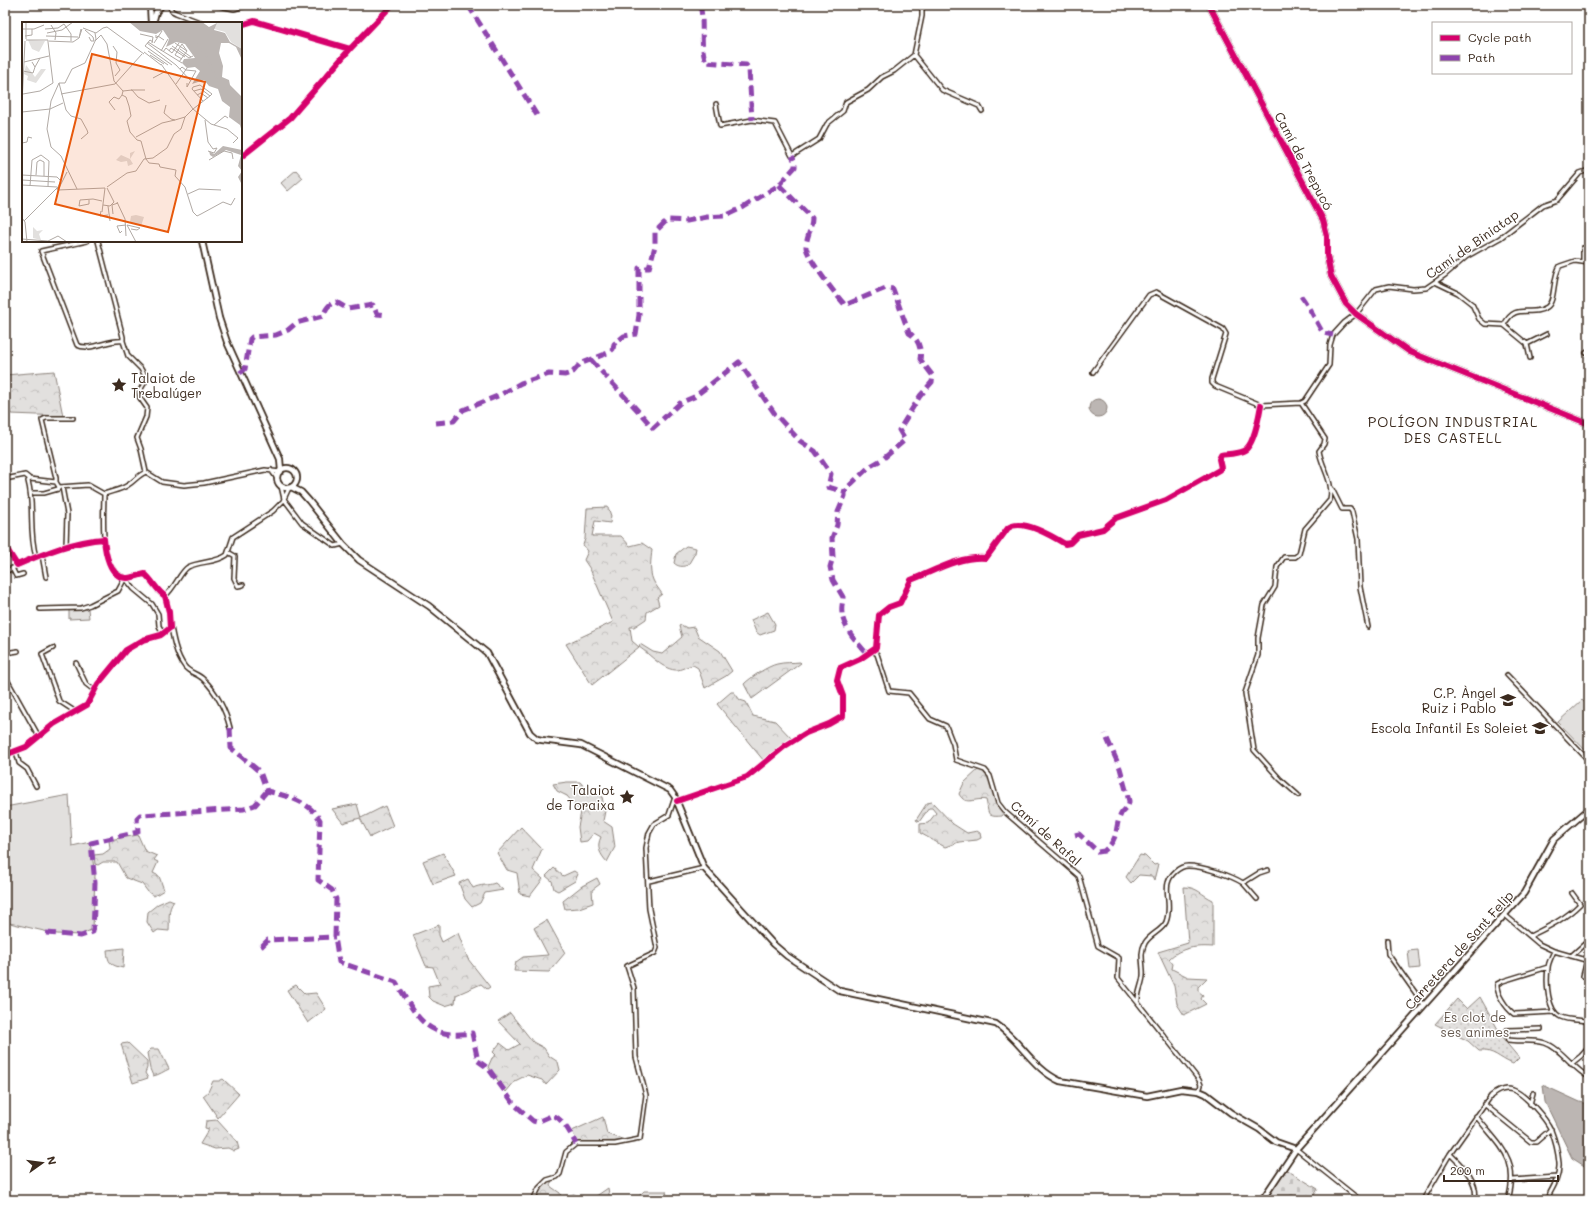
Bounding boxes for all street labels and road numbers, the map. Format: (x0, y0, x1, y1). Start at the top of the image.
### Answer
street label: Camí de Trepucó (1271, 109, 1338, 213)
street label: Camí de Biniatap (1422, 205, 1521, 282)
street label: Camí de Rafal (1007, 796, 1085, 869)
street label: Carretera de Sant Felip (1401, 887, 1517, 1013)

